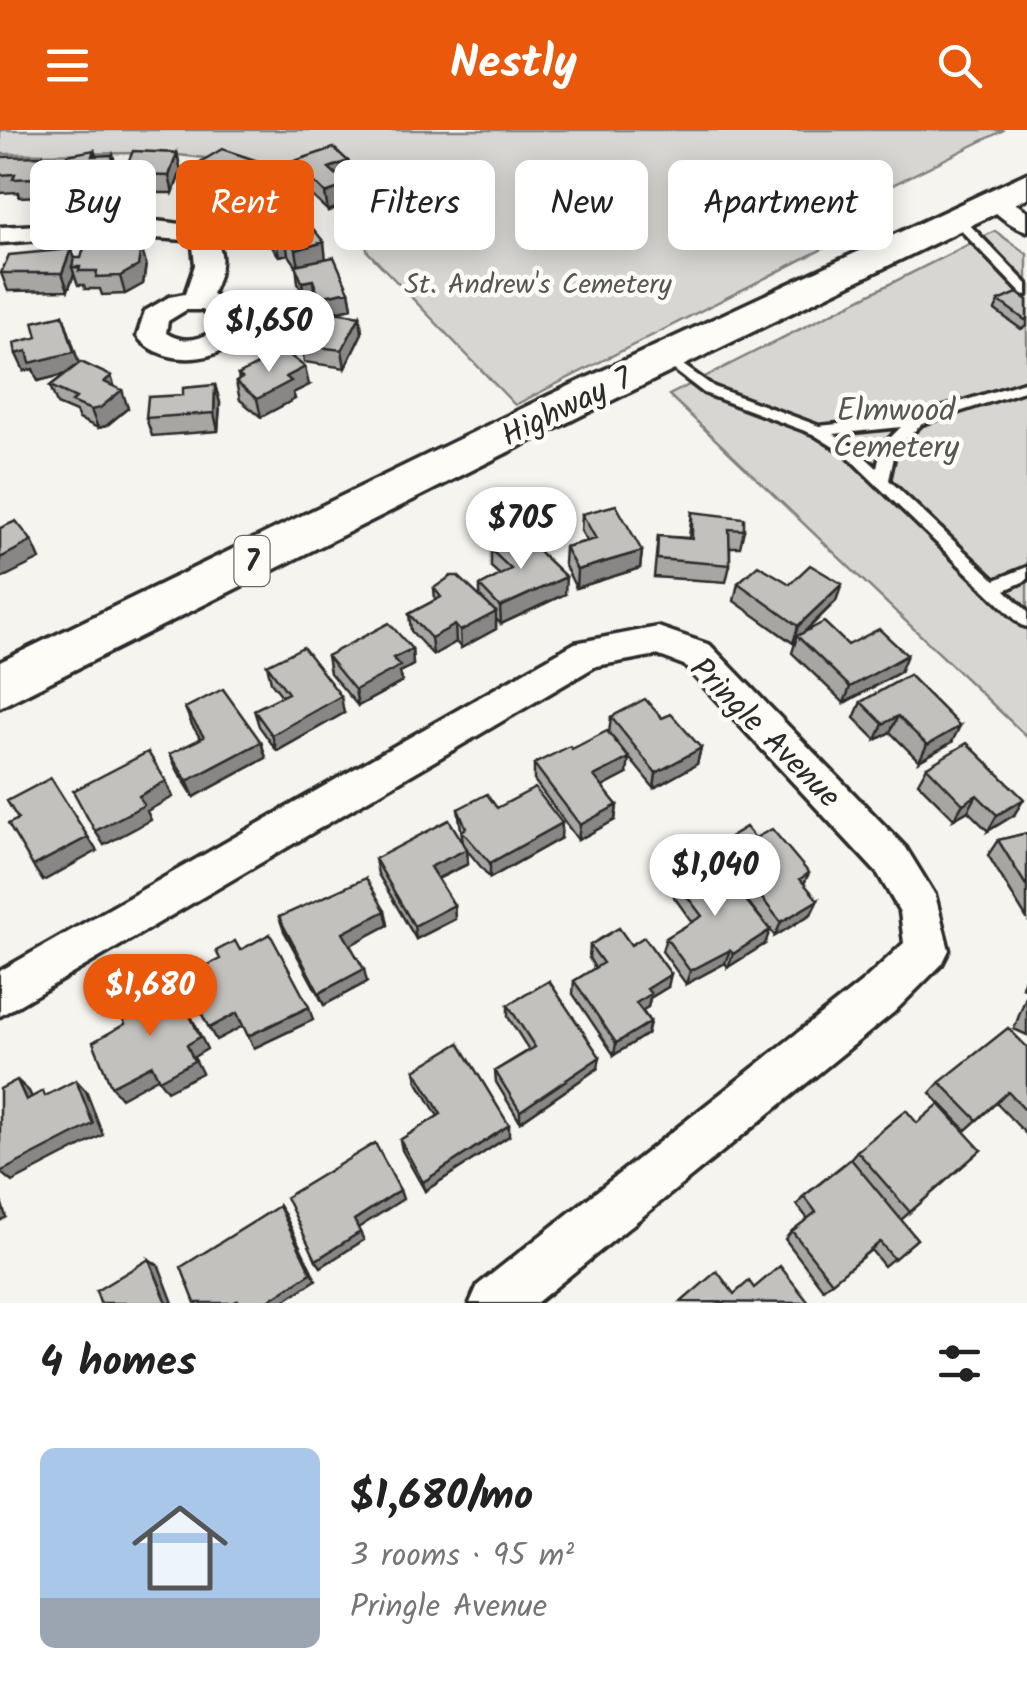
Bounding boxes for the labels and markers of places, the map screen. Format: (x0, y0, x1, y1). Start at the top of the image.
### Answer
pin: $1,650 (188, 290, 350, 375)
pin: $705 (462, 487, 580, 572)
pin: $1,040 (634, 834, 796, 919)
pin: $1,680 (69, 954, 231, 1039)

